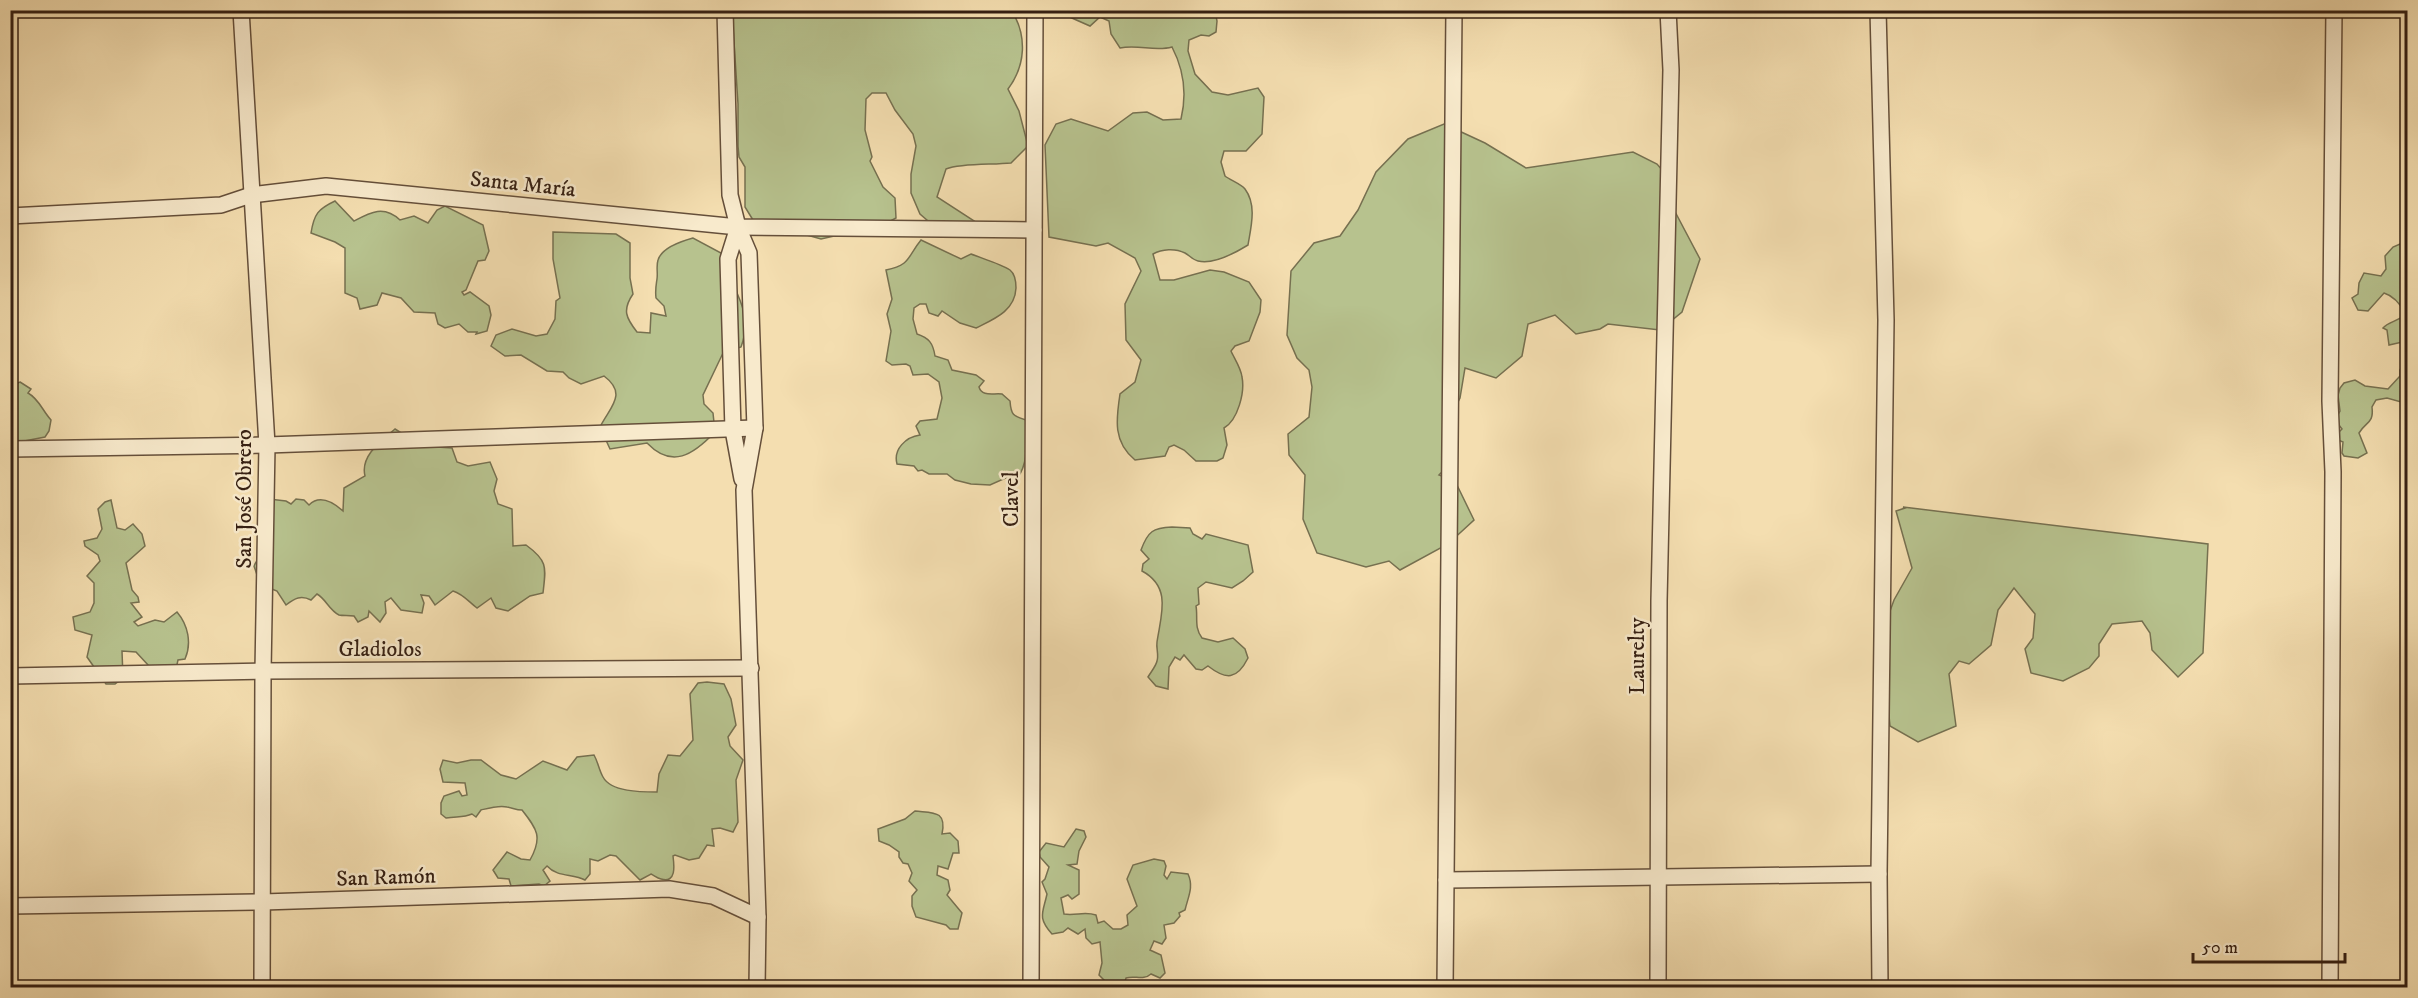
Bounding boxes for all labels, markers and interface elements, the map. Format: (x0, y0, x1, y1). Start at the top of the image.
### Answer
street label: Santa María (469, 166, 578, 204)
street label: San José Obrero (231, 429, 258, 569)
street label: Clavel (998, 471, 1025, 527)
street label: Laurelty (1624, 617, 1651, 695)
street label: Gladiolos (338, 636, 422, 663)
street label: San Ramón (336, 862, 437, 893)
scale bar (2193, 926, 2344, 964)
text: 50 m (2202, 937, 2238, 959)

